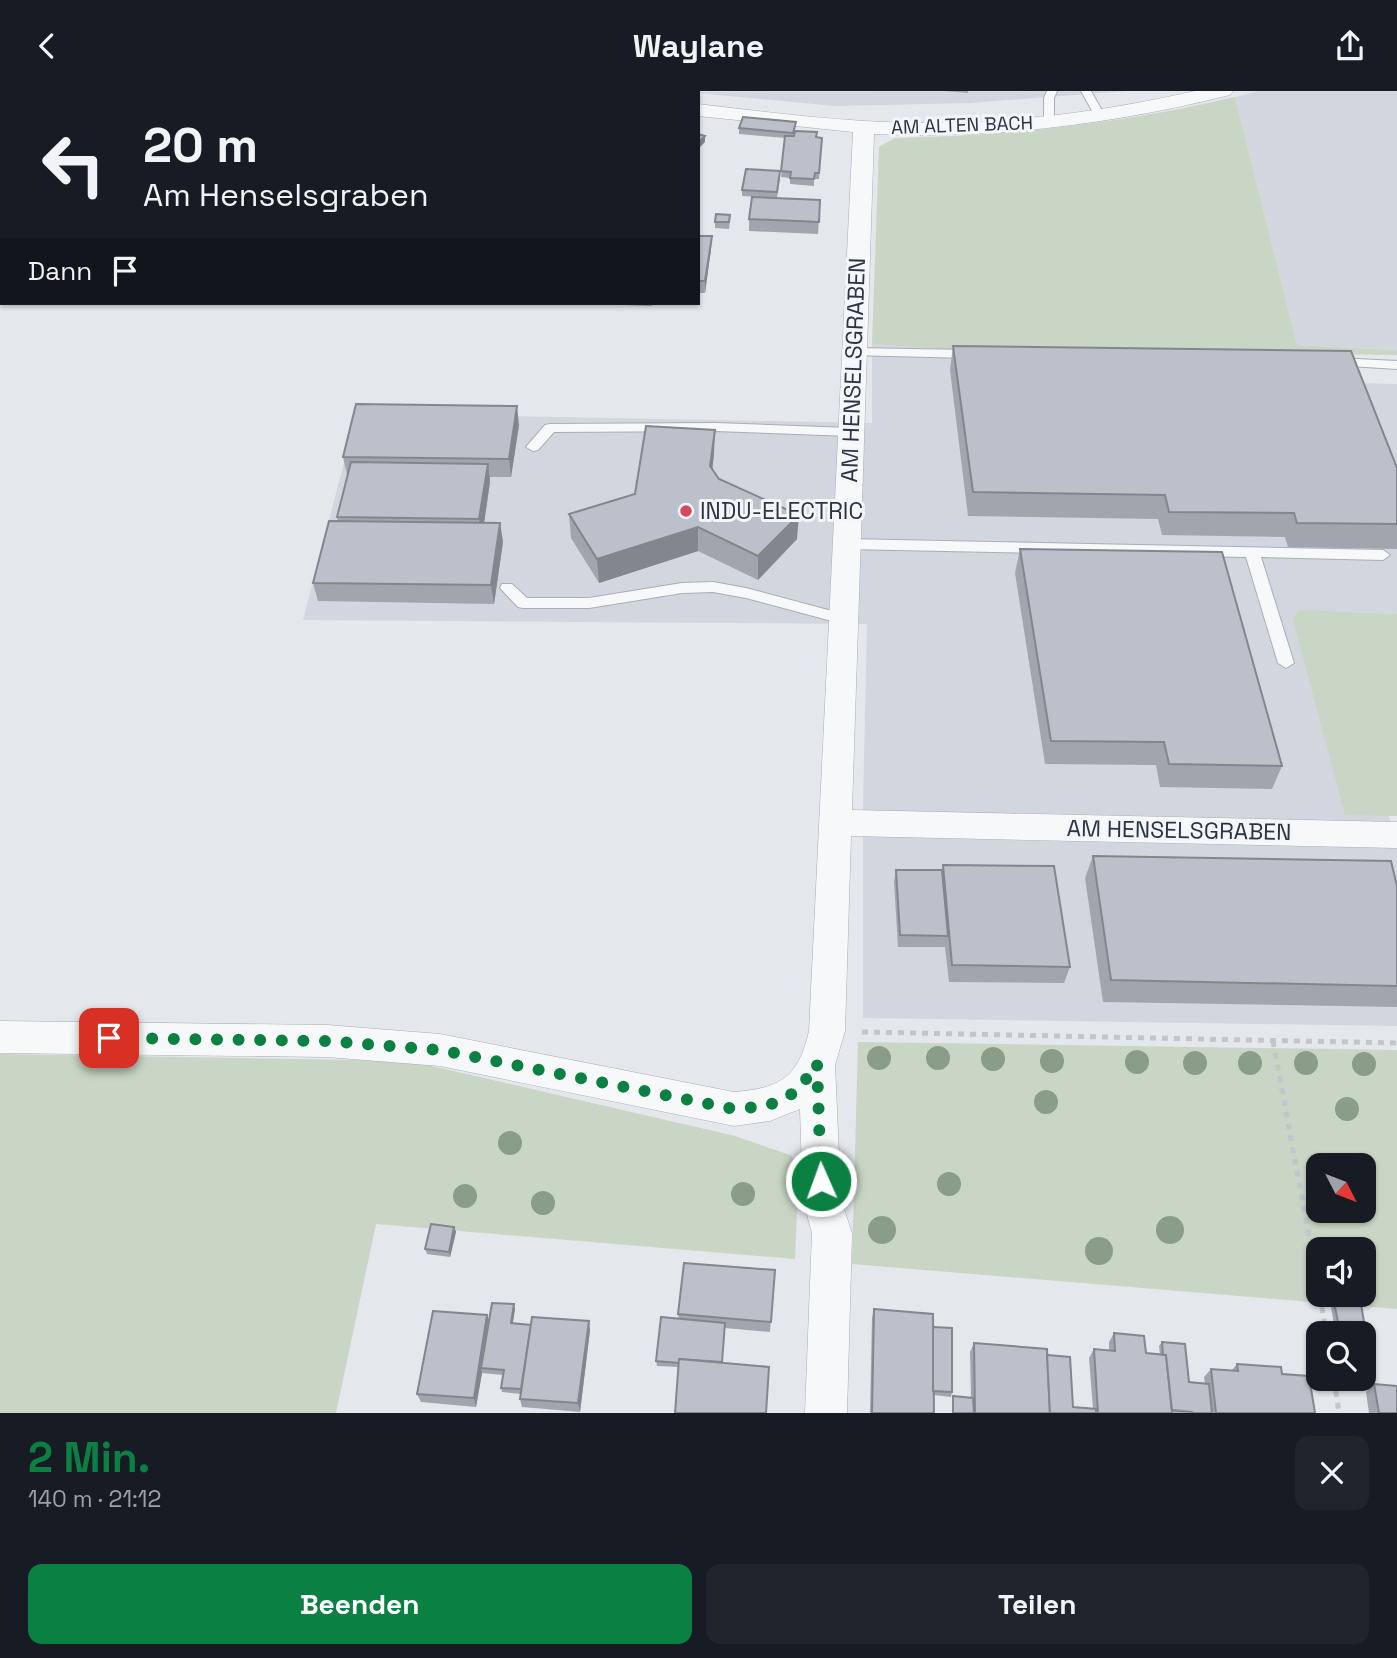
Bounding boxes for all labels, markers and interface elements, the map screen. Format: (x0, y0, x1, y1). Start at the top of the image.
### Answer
text: Waylane (633, 26, 764, 66)
icon: back (28, 27, 66, 65)
icon: share (1331, 27, 1369, 65)
street label: AM ALTEN BACH (891, 110, 1033, 140)
text: 20 m (143, 114, 258, 176)
icon: left (28, 119, 119, 210)
text: Am Henselsgraben (143, 175, 429, 215)
icon: arrive (106, 252, 144, 290)
text: Dann (28, 254, 92, 288)
street label: AM HENSELSGRABEN (834, 257, 872, 483)
place label: INDU-ELECTRIC (700, 496, 863, 526)
marker: INDU-ELECTRIC (678, 503, 694, 519)
street label: AM HENSELSGRABEN (1066, 813, 1292, 847)
pin (79, 1008, 139, 1068)
icon: arrive (90, 1019, 128, 1057)
position arrow (784, 1144, 858, 1218)
north arrow (1306, 1153, 1376, 1223)
map controls (1306, 1153, 1376, 1391)
button: sound (1306, 1237, 1376, 1307)
button: search (1306, 1321, 1376, 1391)
text: 2 Min. (28, 1431, 150, 1484)
button: close (1295, 1436, 1369, 1510)
text: 140 m · 21:12 (28, 1484, 161, 1514)
button: Beenden (28, 1564, 692, 1644)
button: Teilen (706, 1564, 1369, 1644)

